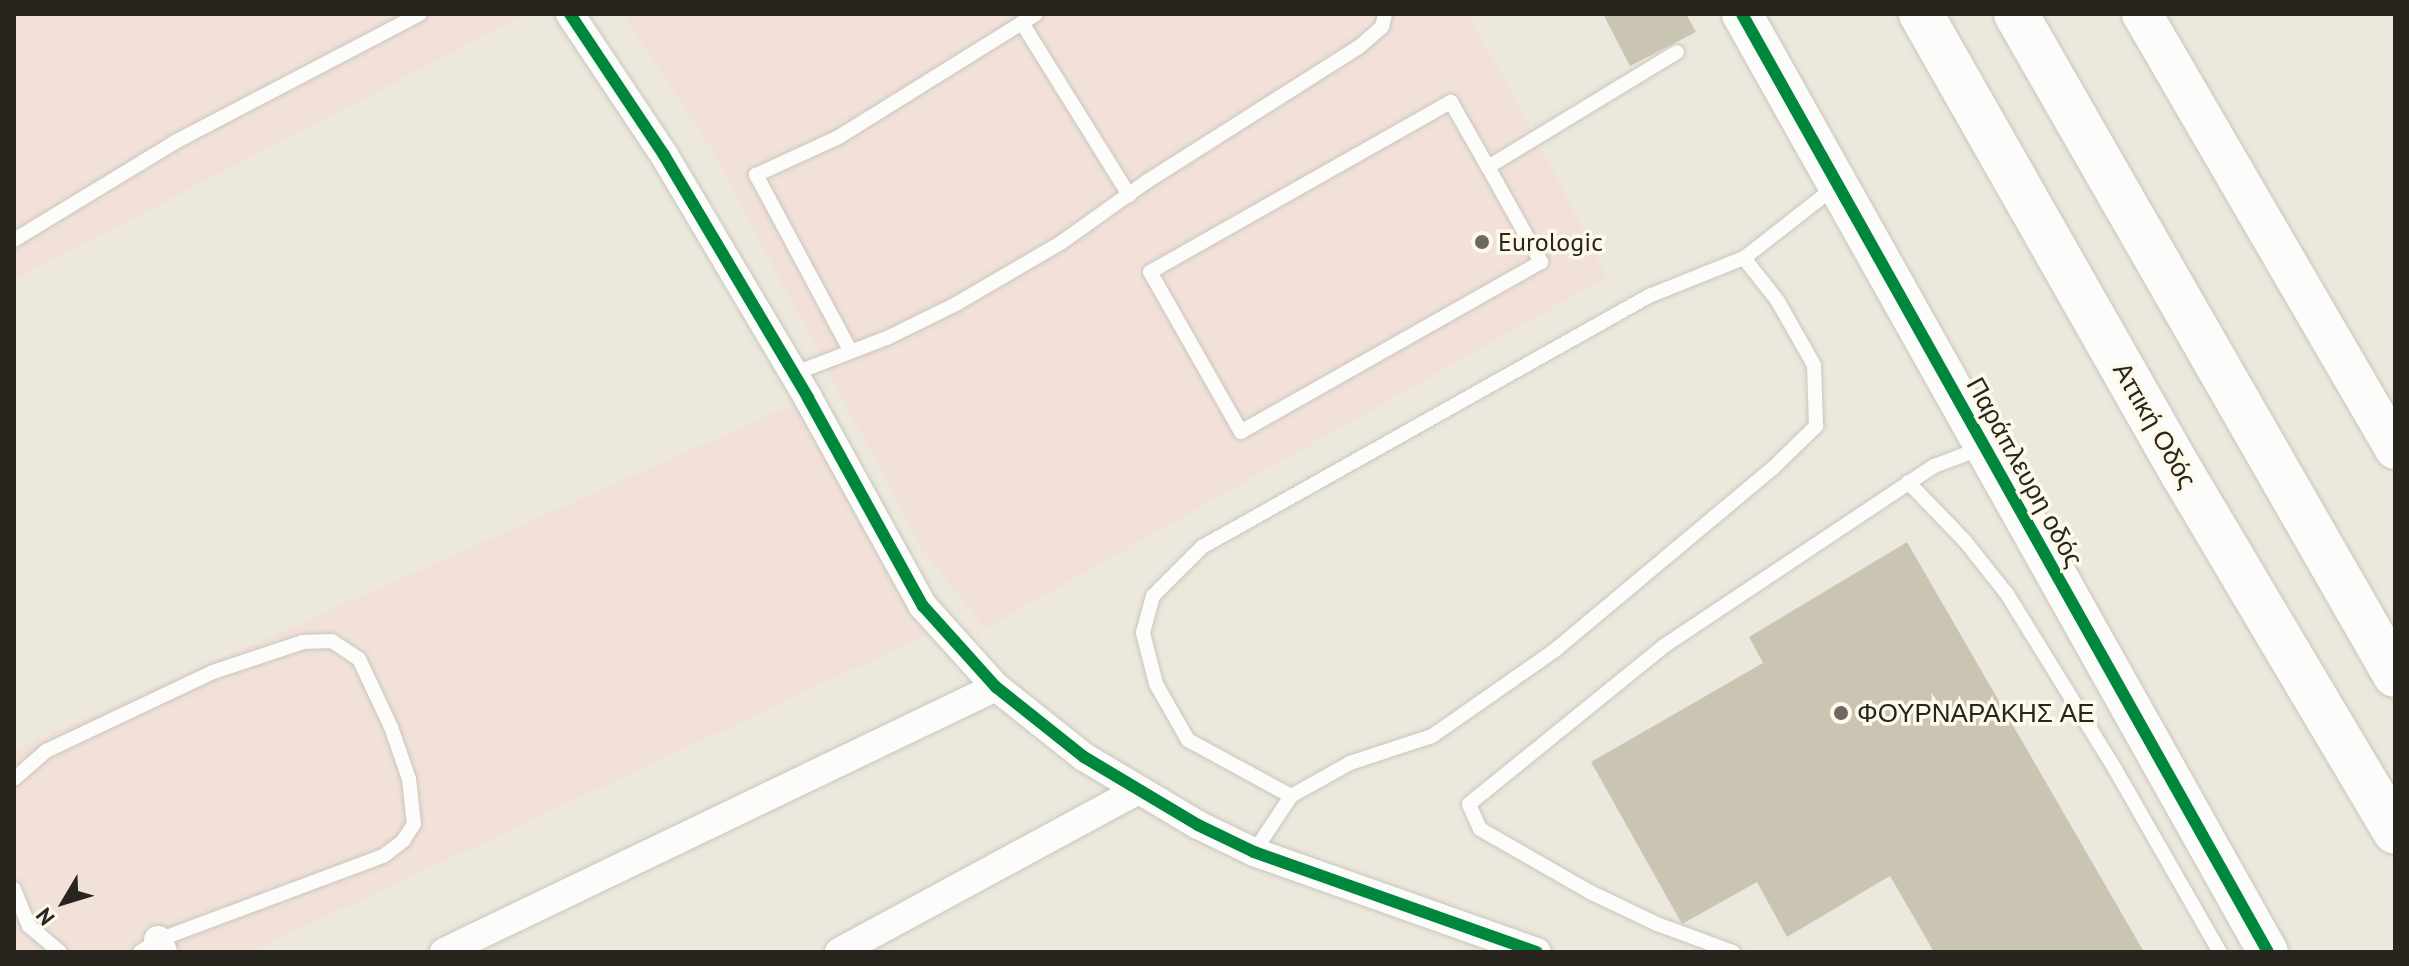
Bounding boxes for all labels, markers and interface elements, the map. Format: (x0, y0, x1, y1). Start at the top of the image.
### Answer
place label: Eurologic (1498, 226, 1603, 258)
marker: Eurologic (1473, 233, 1491, 251)
street label: Αττική Οδός (2107, 357, 2203, 493)
street label: Παράπλευρη οδός (1960, 372, 2090, 572)
place label: ΦΟΥΡΝΑΡΑΚΗΣ ΑΕ (1857, 697, 2095, 729)
marker: ΦΟΥΡΝΑΡΑΚΗΣ ΑΕ (1832, 704, 1850, 722)
north arrow (24, 862, 104, 942)
text: N (30, 902, 61, 931)

